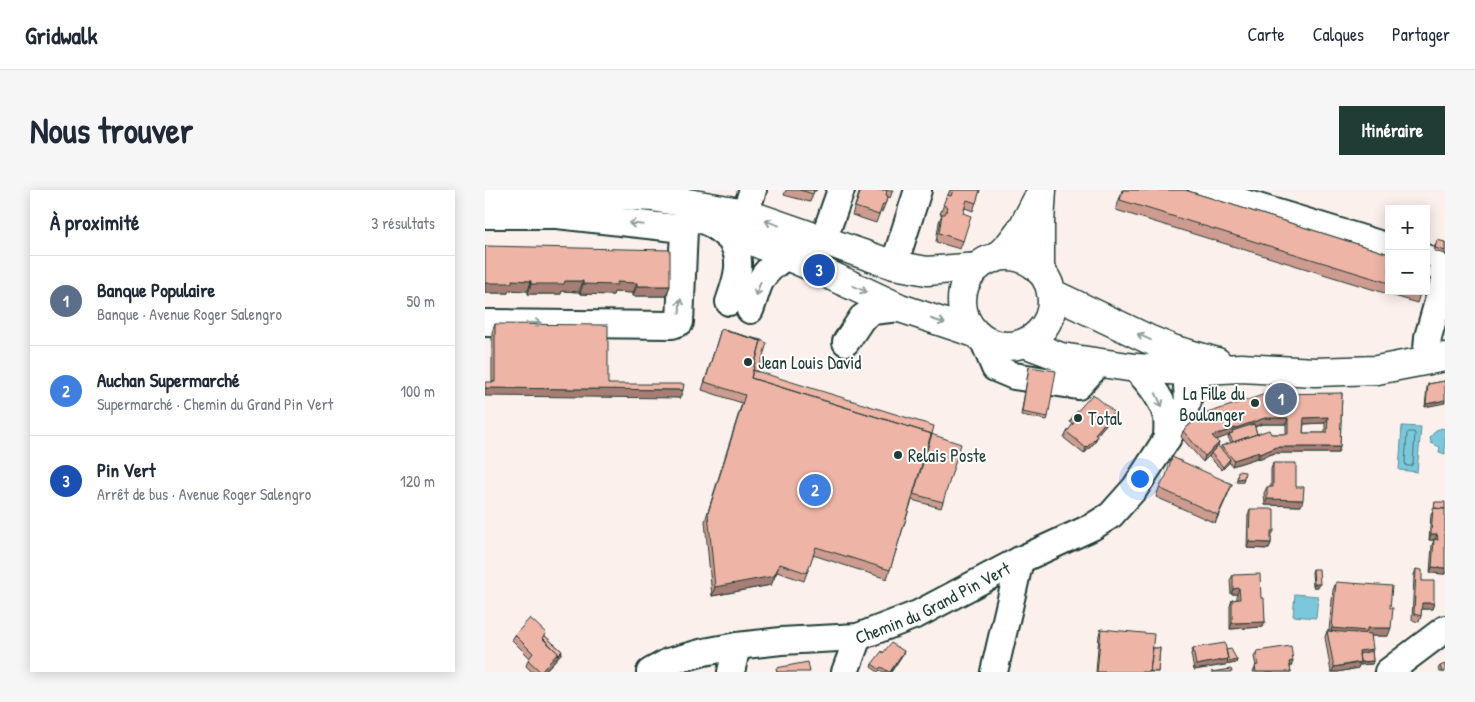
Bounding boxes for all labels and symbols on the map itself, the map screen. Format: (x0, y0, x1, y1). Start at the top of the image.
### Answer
one-way arrow (765, 218, 780, 227)
one-way arrow (628, 219, 644, 228)
pin: 3 (803, 251, 835, 289)
one-way arrow (753, 280, 762, 296)
one-way arrow (852, 285, 867, 294)
one-way arrow (676, 298, 685, 314)
one-way arrow (929, 317, 945, 326)
one-way arrow (525, 318, 541, 328)
one-way arrow (1137, 331, 1152, 341)
place label: Jean Louis David (758, 350, 861, 375)
marker: Jean Louis David (742, 356, 754, 368)
pin: 1 (1265, 380, 1297, 418)
place label: La Fille du Boulanger (1179, 381, 1245, 427)
one-way arrow (1155, 392, 1164, 407)
marker: La Fille du Boulanger (1249, 397, 1261, 409)
place label: Total (1088, 406, 1122, 431)
marker: Total (1072, 412, 1084, 424)
place label: Relais Poste (908, 443, 986, 468)
marker: Relais Poste (892, 449, 904, 461)
your location (1127, 466, 1153, 492)
pin: 2 (799, 471, 831, 509)
street label: Chemin du Grand Pin Vert (851, 555, 1015, 650)

